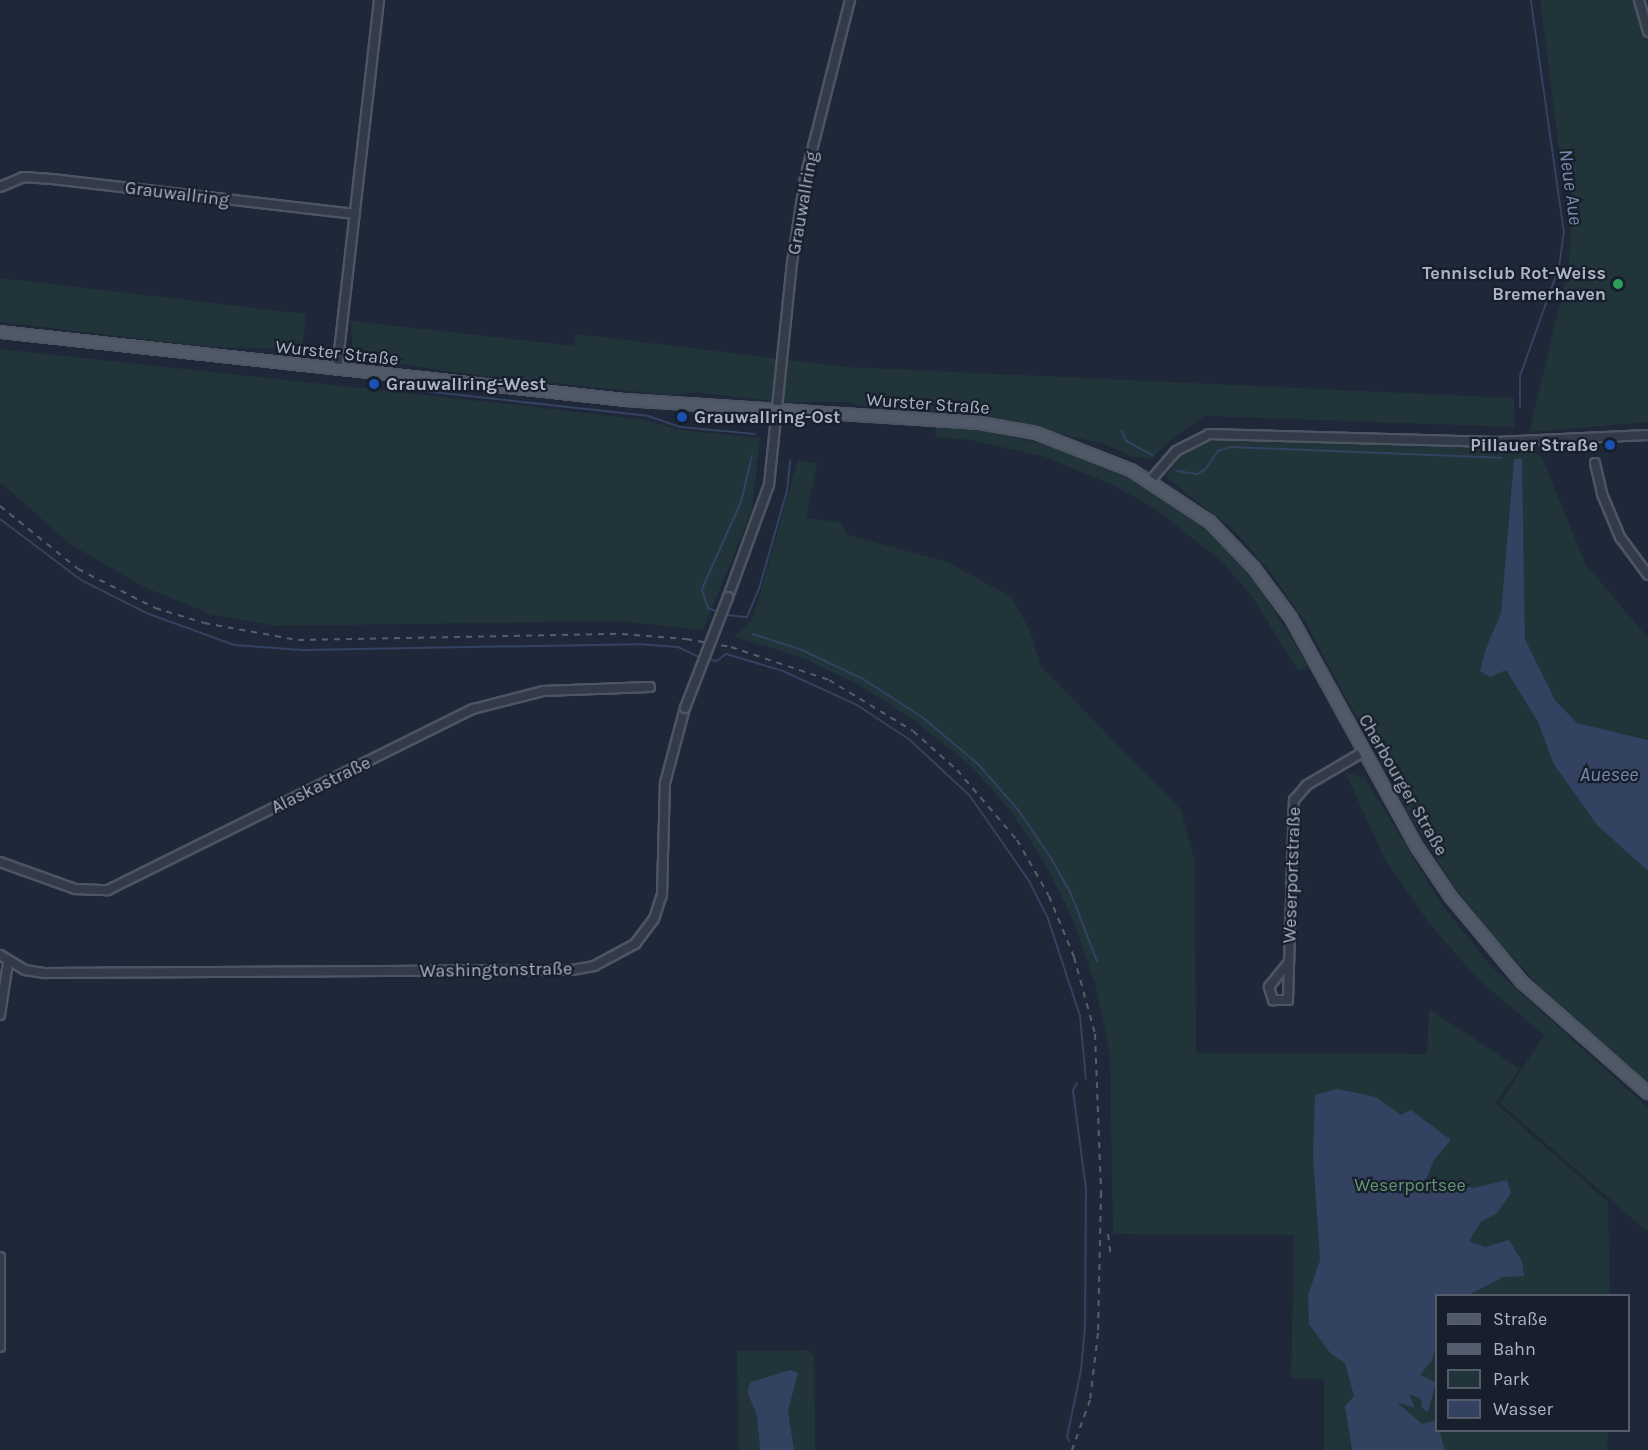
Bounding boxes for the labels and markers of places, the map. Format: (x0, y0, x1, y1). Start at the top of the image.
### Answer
place label: Tennisclub Rot-Weiss Bremerhaven (1422, 263, 1606, 306)
marker: Tennisclub Rot-Weiss Bremerhaven (1611, 277, 1625, 291)
place label: Grauwallring-West (386, 373, 546, 395)
marker: Grauwallring-West (367, 377, 381, 391)
place label: Grauwallring-Ost (694, 406, 840, 428)
marker: Grauwallring-Ost (675, 410, 689, 424)
place label: Pillauer Straße (1470, 434, 1598, 456)
marker: Pillauer Straße (1603, 438, 1617, 452)

